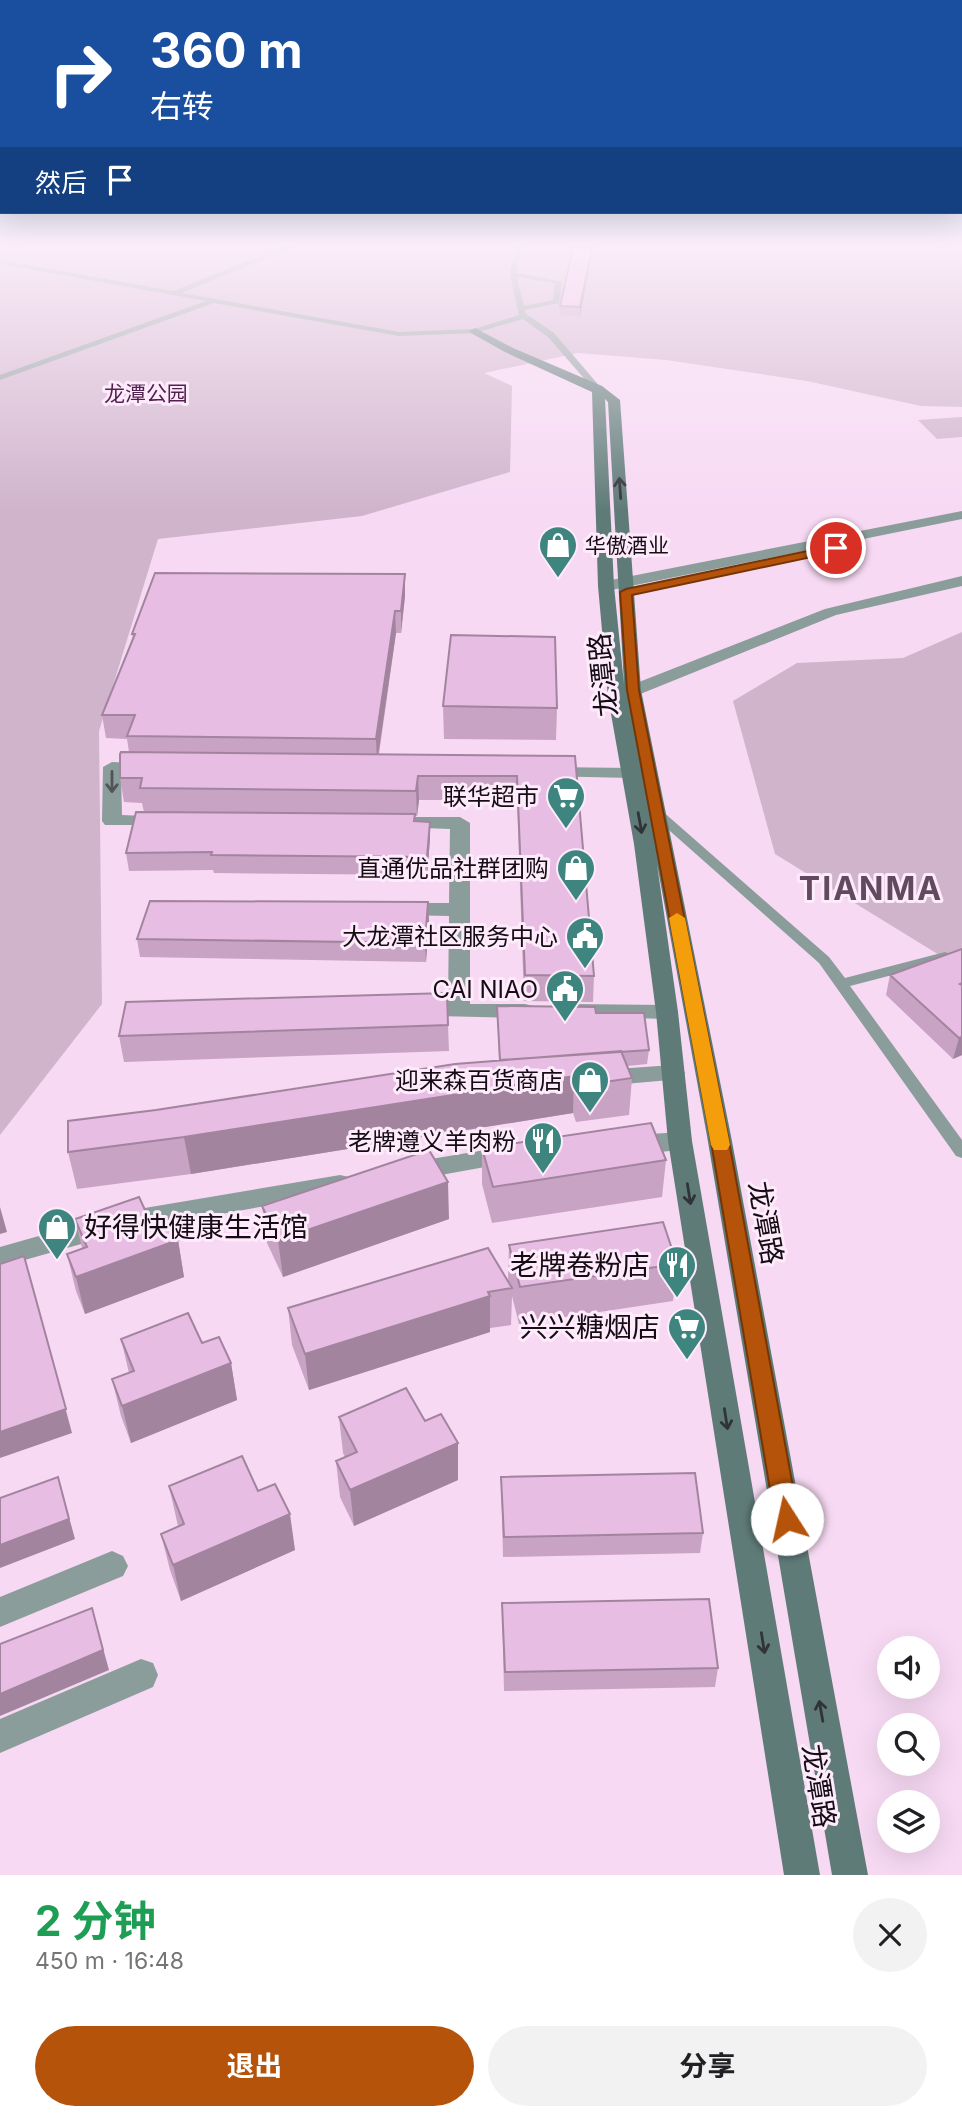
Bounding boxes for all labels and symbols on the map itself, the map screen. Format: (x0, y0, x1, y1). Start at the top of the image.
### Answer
park label: 龙潭公园 (104, 381, 188, 406)
one-way arrow (613, 477, 626, 500)
pin (806, 518, 866, 578)
shop icon: 华傲酒业 (537, 524, 579, 579)
place label: 华傲酒业 (585, 533, 669, 558)
street label: 龙潭路 (582, 631, 624, 719)
one-way arrow (105, 770, 119, 793)
supermarket icon: 联华超市 (545, 775, 587, 830)
place label: 联华超市 (443, 782, 539, 811)
one-way arrow (634, 811, 647, 834)
shop icon: 直通优品社群团购 (555, 847, 597, 902)
place label: 直通优品社群团购 (357, 854, 549, 883)
district label: TIANMA (799, 869, 943, 908)
public building icon: 大龙潭社区服务中心 (564, 915, 606, 970)
place label: 大龙潭社区服务中心 (342, 922, 558, 951)
public building icon: CAI NIAO (544, 968, 586, 1023)
place label: CAI NIAO (433, 975, 538, 1004)
shop icon: 迎来森百货商店 (569, 1059, 611, 1114)
place label: 迎来森百货商店 (395, 1066, 563, 1095)
restaurant icon: 老牌遵义羊肉粉 (522, 1120, 564, 1175)
place label: 老牌遵义羊肉粉 (348, 1127, 516, 1156)
street label: 龙潭路 (742, 1179, 790, 1267)
one-way arrow (683, 1183, 696, 1205)
shop icon: 好得快健康生活馆 (36, 1206, 78, 1261)
place label: 好得快健康生活馆 (84, 1210, 308, 1244)
restaurant icon: 老牌卷粉店 (656, 1244, 698, 1299)
place label: 老牌卷粉店 (510, 1248, 650, 1282)
supermarket icon: 兴兴糖烟店 (666, 1306, 708, 1361)
place label: 兴兴糖烟店 (520, 1310, 660, 1344)
one-way arrow (720, 1407, 733, 1430)
position arrow (750, 1482, 824, 1556)
one-way arrow (757, 1631, 770, 1654)
one-way arrow (814, 1700, 827, 1723)
street label: 龙潭路 (796, 1742, 842, 1830)

